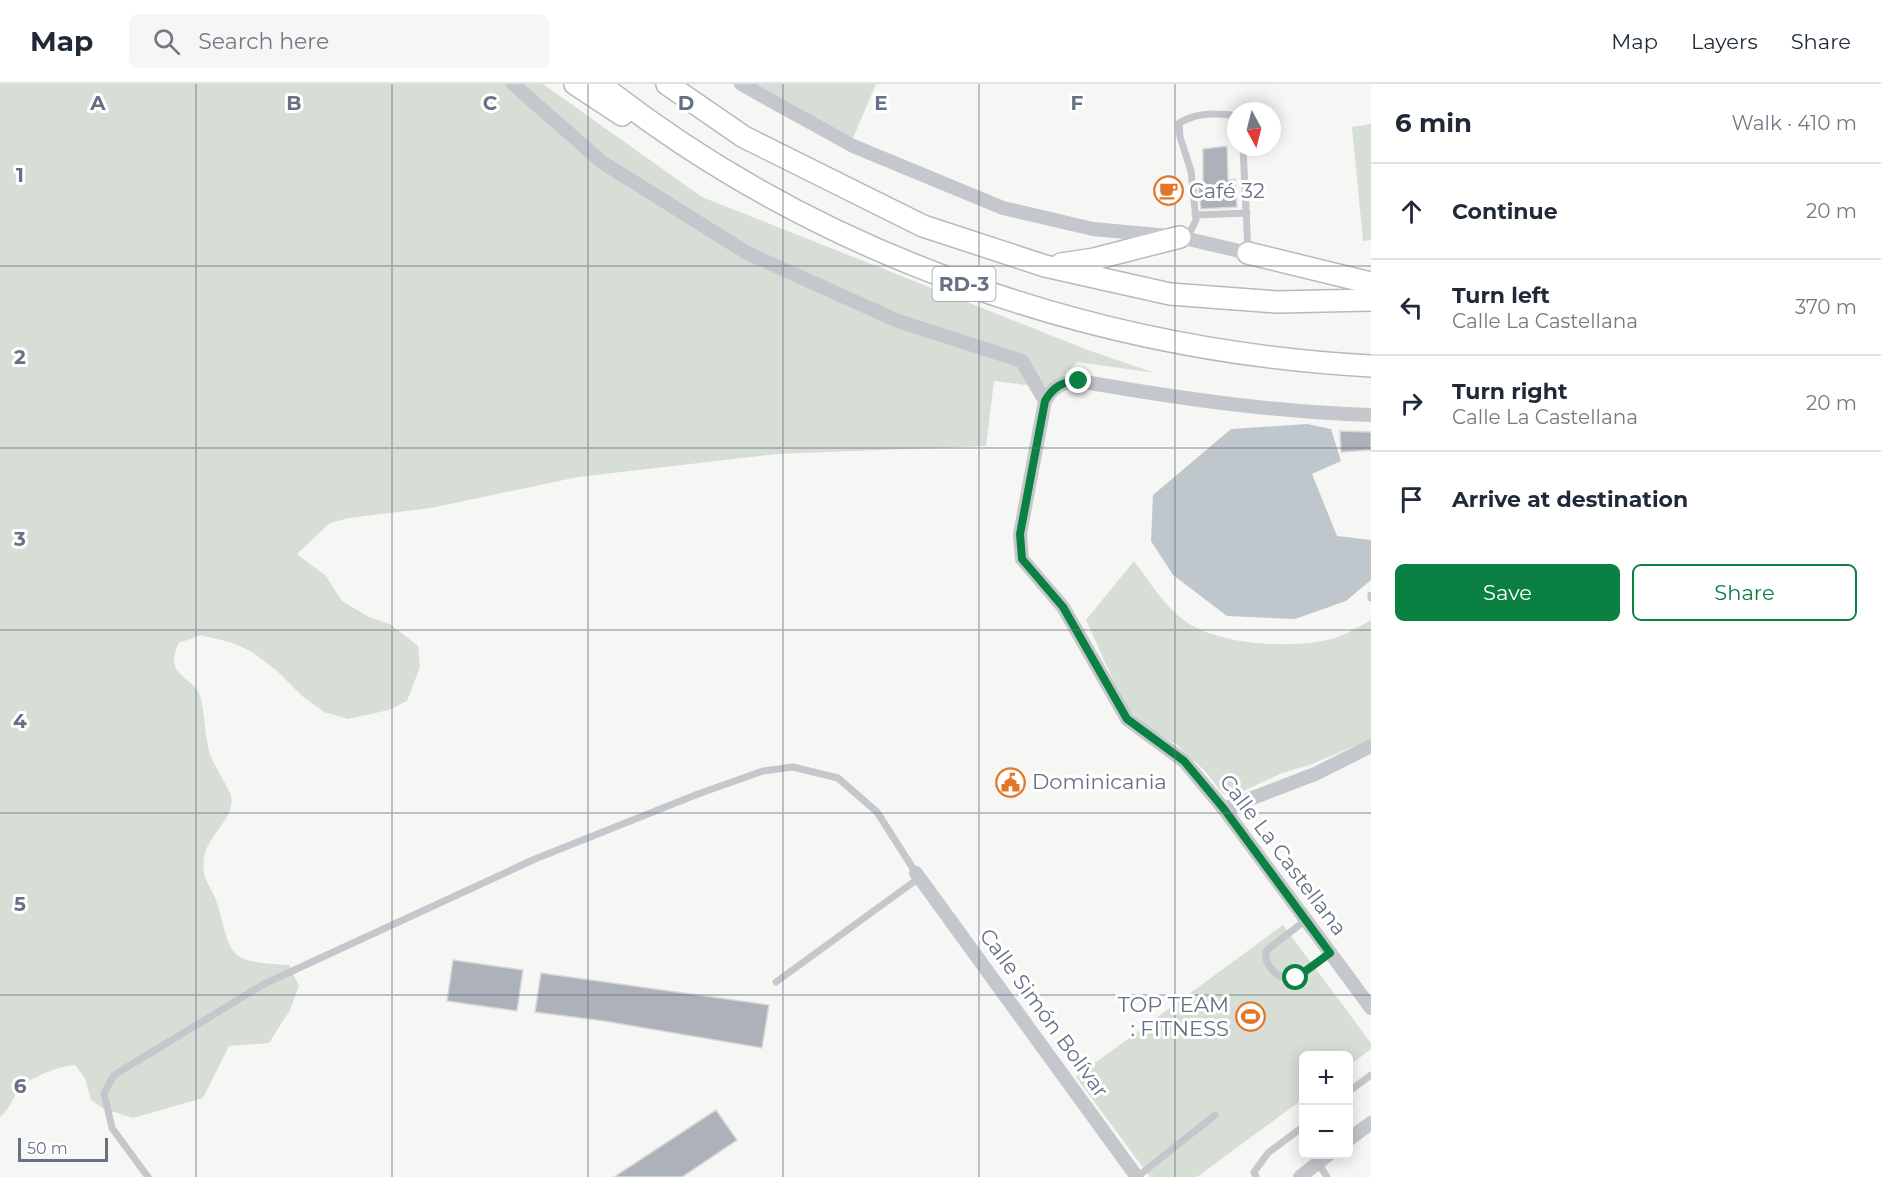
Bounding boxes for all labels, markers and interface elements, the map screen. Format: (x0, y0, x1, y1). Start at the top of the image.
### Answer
search box (129, 14, 549, 68)
text: Map (30, 24, 93, 58)
icon: search (150, 25, 183, 58)
text: Search here (198, 28, 329, 55)
text: Map (1611, 29, 1658, 54)
text: Layers (1691, 29, 1758, 54)
text: Share (1791, 29, 1851, 54)
text: A (89, 91, 106, 115)
text: B (286, 91, 302, 115)
text: C (483, 91, 498, 115)
text: D (678, 91, 694, 115)
text: E (874, 91, 888, 115)
text: F (1071, 91, 1084, 115)
north arrow (1227, 102, 1281, 156)
text: 6 min (1395, 107, 1472, 139)
text: Walk · 410 m (1732, 111, 1857, 135)
text: 1 (16, 163, 24, 187)
cafe icon: Café 32 (1152, 175, 1184, 207)
place label: Café 32 (1189, 178, 1265, 203)
icon: ahead (1395, 195, 1428, 228)
text: Continue (1452, 198, 1558, 225)
text: 20 m (1806, 199, 1857, 223)
road number: RD-3 (932, 267, 996, 301)
text: Turn left (1452, 282, 1550, 309)
icon: left (1395, 291, 1428, 324)
text: 370 m (1795, 295, 1857, 319)
text: Calle La Castellana (1452, 309, 1638, 333)
text: 2 (14, 345, 26, 369)
route end (1065, 367, 1091, 393)
text: Turn right (1452, 378, 1567, 405)
icon: right (1395, 387, 1428, 420)
text: 20 m (1806, 391, 1857, 415)
text: Calle La Castellana (1452, 405, 1638, 429)
icon: arrive (1395, 483, 1428, 516)
text: Arrive at destination (1452, 486, 1688, 513)
text: 3 (13, 527, 26, 551)
button: Save (1395, 564, 1620, 621)
button: Share (1632, 564, 1857, 621)
text: 4 (13, 709, 27, 733)
public building icon: Dominicania (995, 766, 1027, 798)
place label: Dominicania (1032, 769, 1167, 794)
street label: Calle La Castellana (1215, 769, 1352, 940)
text: 5 (14, 892, 26, 916)
street label: Calle Simón Bolívar (975, 923, 1114, 1102)
route start (1282, 964, 1308, 990)
place label: TOP TEAM : FITNESS (1118, 992, 1229, 1041)
sports icon: TOP TEAM : FITNESS (1234, 1001, 1266, 1033)
map controls (1299, 1051, 1353, 1159)
button: + (1299, 1051, 1353, 1105)
text: 6 (14, 1074, 27, 1098)
button: − (1299, 1105, 1353, 1159)
scale bar (18, 1135, 108, 1162)
text: 50 m (27, 1139, 68, 1158)

